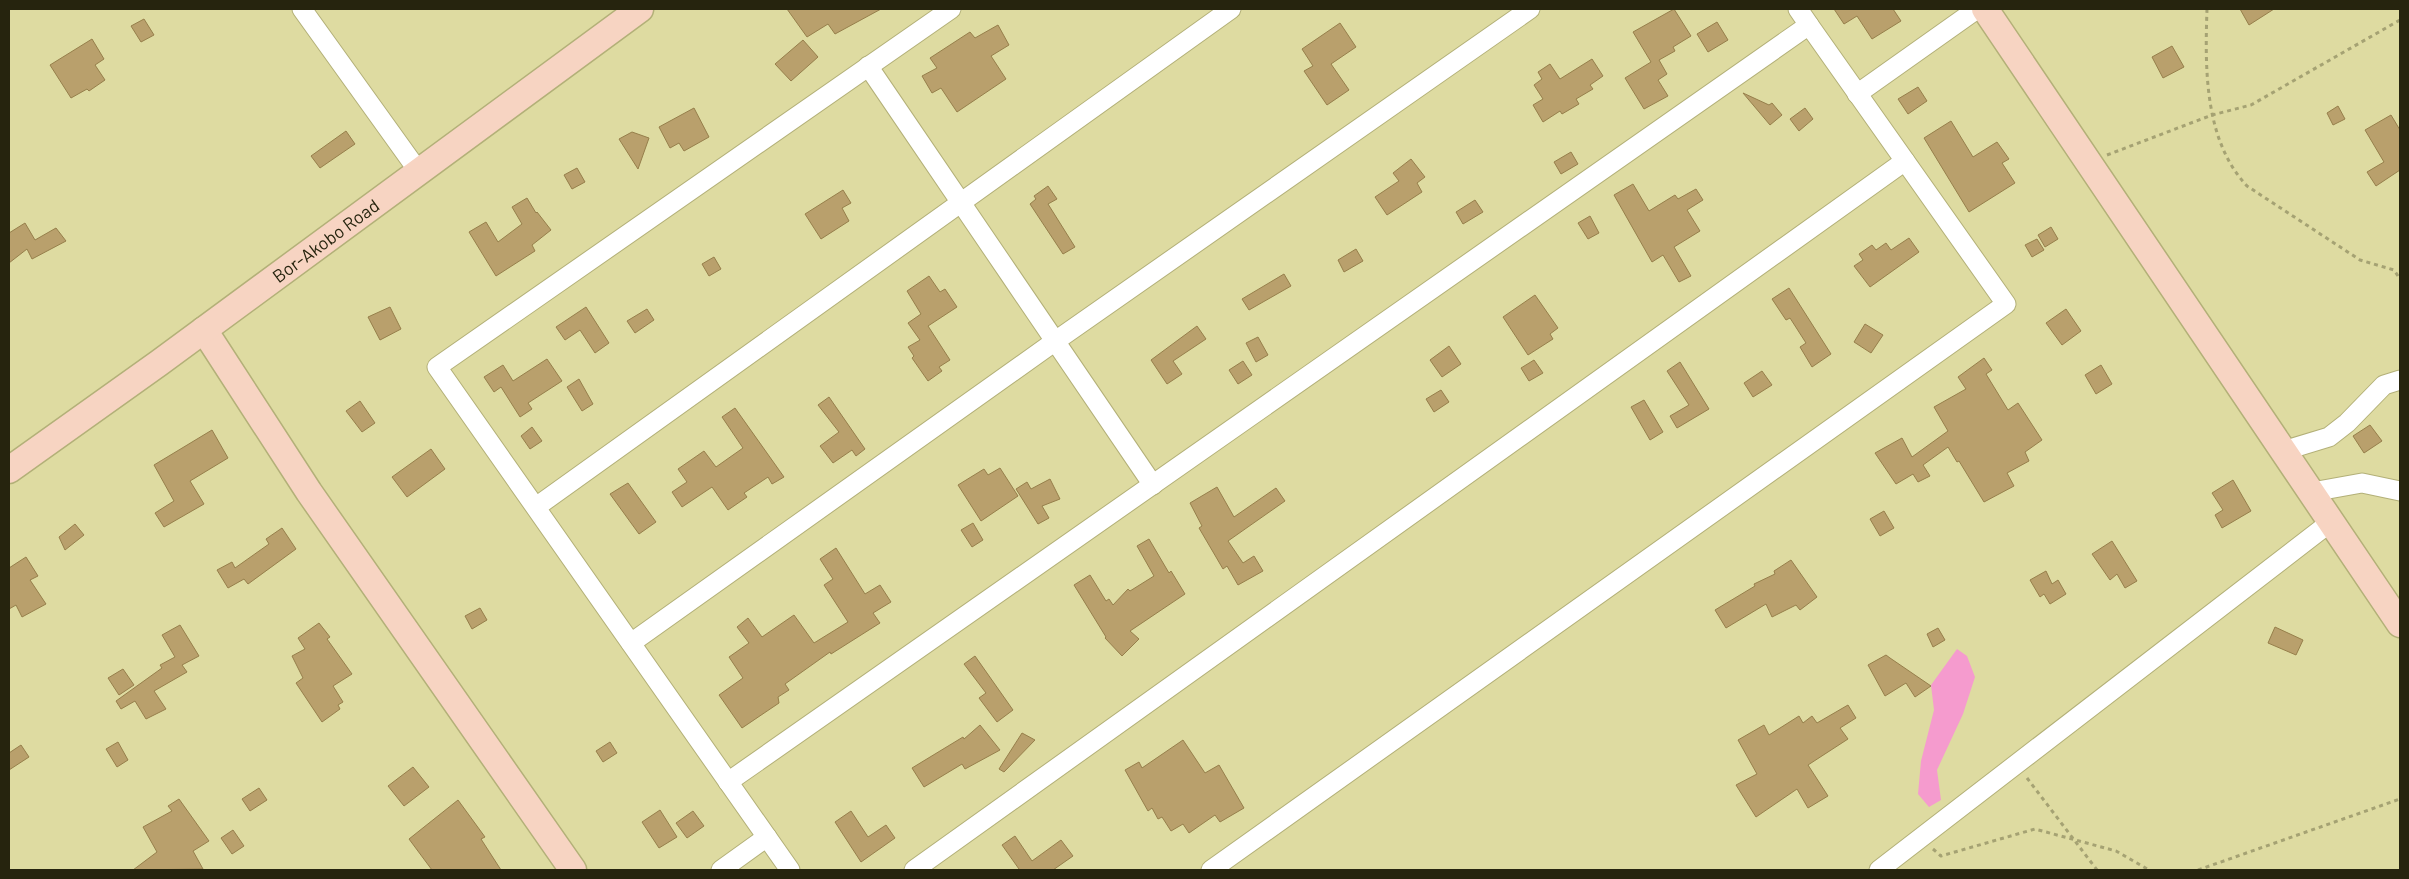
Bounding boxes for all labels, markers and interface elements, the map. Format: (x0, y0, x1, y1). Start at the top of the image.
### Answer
street label: Bor-Akobo Road (268, 194, 383, 287)

